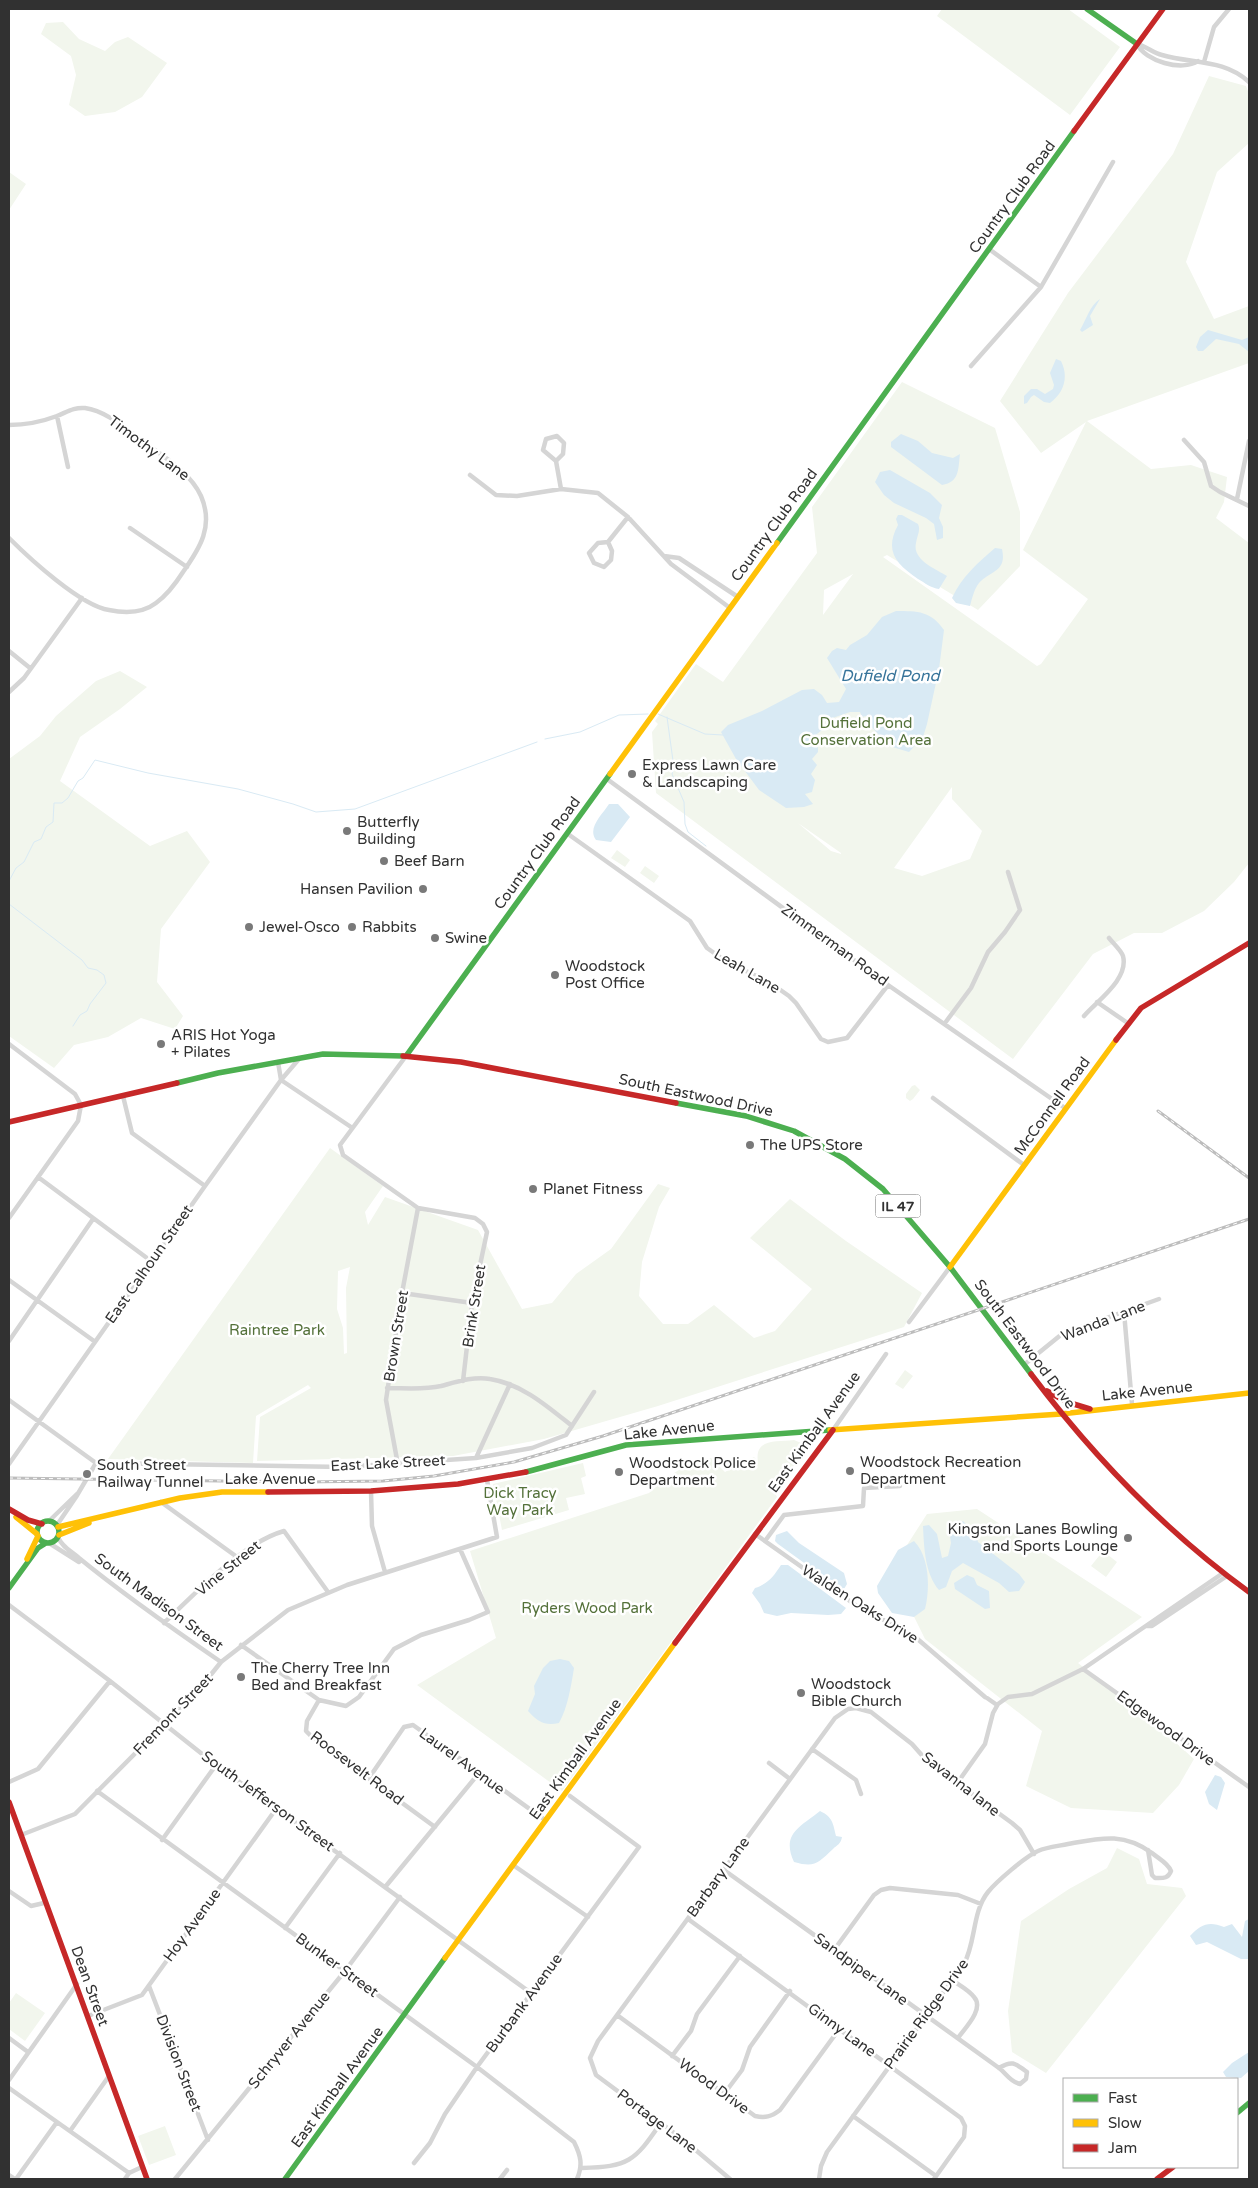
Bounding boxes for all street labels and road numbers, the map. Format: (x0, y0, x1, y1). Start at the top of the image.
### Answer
street label: Country Club Road (965, 137, 1059, 257)
street label: Timothy Lane (105, 412, 193, 484)
street label: Country Club Road (727, 465, 821, 585)
street label: Country Club Road (490, 793, 584, 913)
street label: Zimmerman Road (778, 900, 892, 990)
street label: Leah Lane (711, 945, 783, 997)
street label: McConnell Road (1010, 1053, 1094, 1159)
street label: South Eastwood Drive (617, 1070, 775, 1120)
road number: IL 47 (876, 1194, 920, 1218)
street label: East Calhoun Street (101, 1201, 197, 1327)
street label: Brink Street (459, 1263, 489, 1349)
street label: South Eastwood Drive (970, 1276, 1080, 1412)
street label: Brown Street (380, 1289, 412, 1383)
street label: Wanda Lane (1058, 1297, 1148, 1345)
street label: East Kimball Avenue (764, 1368, 864, 1496)
street label: Lake Avenue (1101, 1377, 1193, 1405)
street label: Lake Avenue (623, 1416, 715, 1444)
street label: East Lake Street (330, 1451, 446, 1475)
street label: Lake Avenue (224, 1470, 316, 1488)
street label: Vine Street (192, 1536, 264, 1600)
street label: South Madison Street (91, 1549, 227, 1655)
street label: Walden Oaks Drive (798, 1561, 922, 1647)
street label: Fremont Street (129, 1669, 217, 1759)
street label: Edgewood Drive (1113, 1686, 1219, 1770)
street label: East Kimball Avenue (525, 1695, 625, 1823)
street label: Laurel Avenue (416, 1724, 508, 1798)
street label: Roosevelt Road (307, 1727, 407, 1809)
street label: South Jefferson Street (198, 1747, 338, 1855)
street label: Savanna lane (918, 1748, 1004, 1820)
street label: Barbary Lane (683, 1833, 753, 1921)
street label: Hoy Avenue (160, 1885, 224, 1965)
street label: Bunker Street (292, 1929, 382, 2001)
street label: Sandpiper Lane (810, 1929, 912, 2009)
street label: Dean Street (67, 1944, 113, 2029)
street label: Burbank Avenue (482, 1950, 566, 2056)
street label: Prairie Ridge Drive (880, 1955, 972, 2073)
street label: Schryver Avenue (244, 1988, 334, 2092)
street label: Ginny Lane (804, 1999, 880, 2061)
street label: Division Street (152, 2012, 206, 2114)
street label: East Kimball Avenue (287, 2023, 387, 2151)
street label: Wood Drive (675, 2054, 753, 2118)
street label: Portage Lane (613, 2085, 701, 2157)

